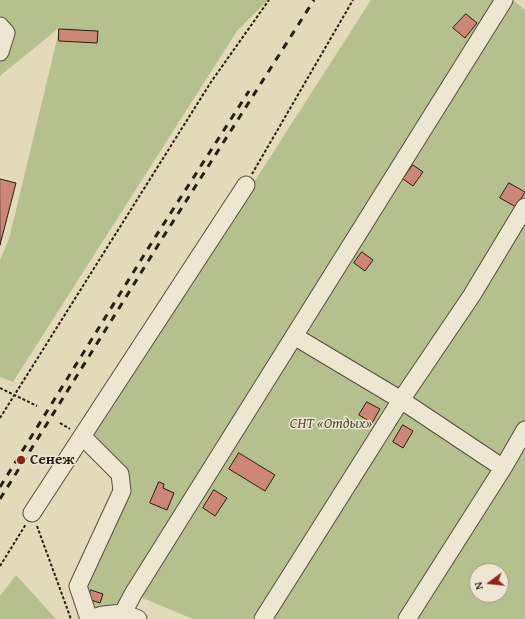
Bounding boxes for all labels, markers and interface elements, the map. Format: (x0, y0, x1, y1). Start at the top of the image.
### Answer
park label: СНТ «Отдых» (290, 415, 372, 433)
place label: Сенеж (30, 451, 74, 469)
marker: Сенеж (15, 454, 27, 466)
north arrow (469, 563, 509, 603)
text: N (470, 580, 487, 591)

